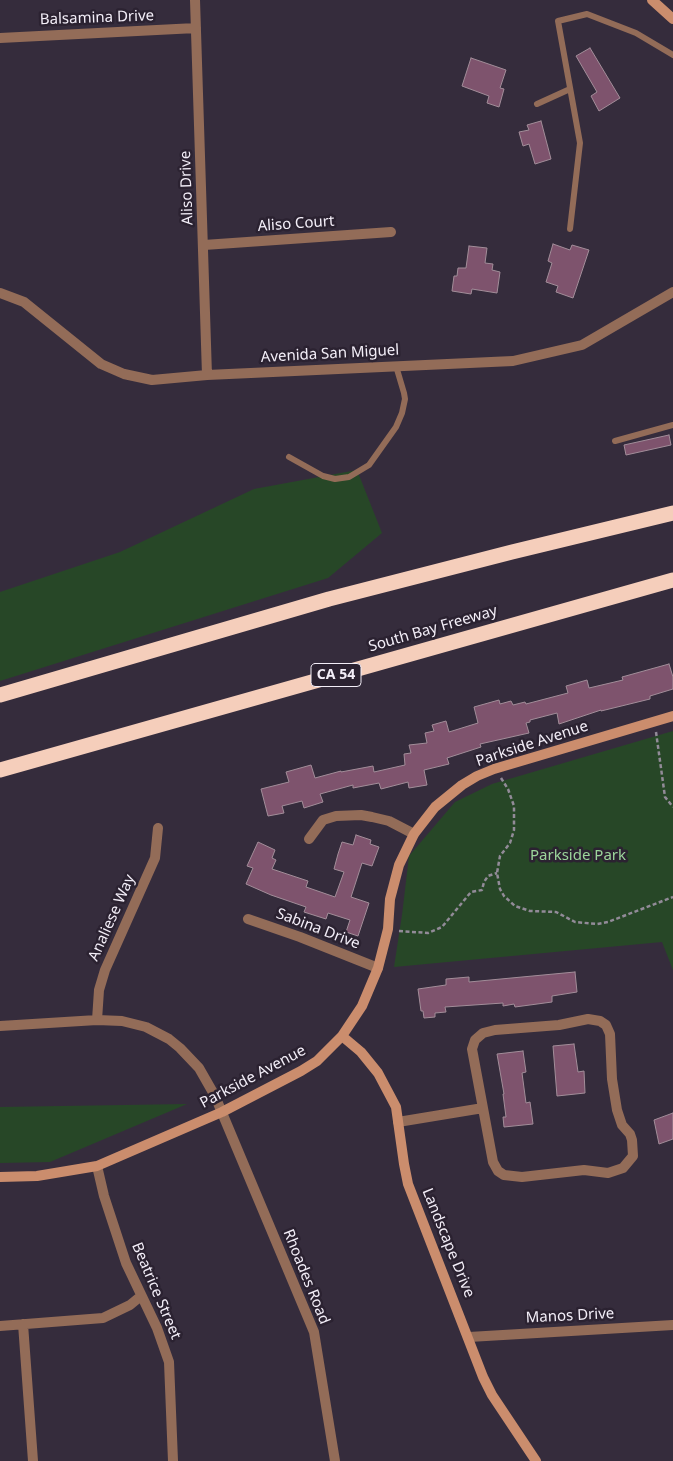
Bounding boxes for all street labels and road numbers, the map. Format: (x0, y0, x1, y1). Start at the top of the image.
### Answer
street label: Balsamina Drive (40, 7, 154, 29)
street label: Aliso Drive (177, 150, 197, 226)
street label: Aliso Court (257, 212, 335, 236)
street label: Avenida San Miguel (260, 341, 400, 367)
street label: South Bay Freeway (367, 602, 499, 656)
road number: CA 54 (311, 664, 361, 686)
street label: Parkside Avenue (474, 717, 590, 771)
street label: Analiese Way (85, 872, 139, 964)
street label: Sabina Drive (273, 905, 363, 953)
street label: Parkside Avenue (197, 1042, 309, 1112)
street label: Landscape Drive (418, 1186, 478, 1300)
street label: Rhoades Road (279, 1227, 333, 1327)
street label: Beatrice Street (127, 1240, 185, 1342)
street label: Manos Drive (525, 1305, 615, 1327)

